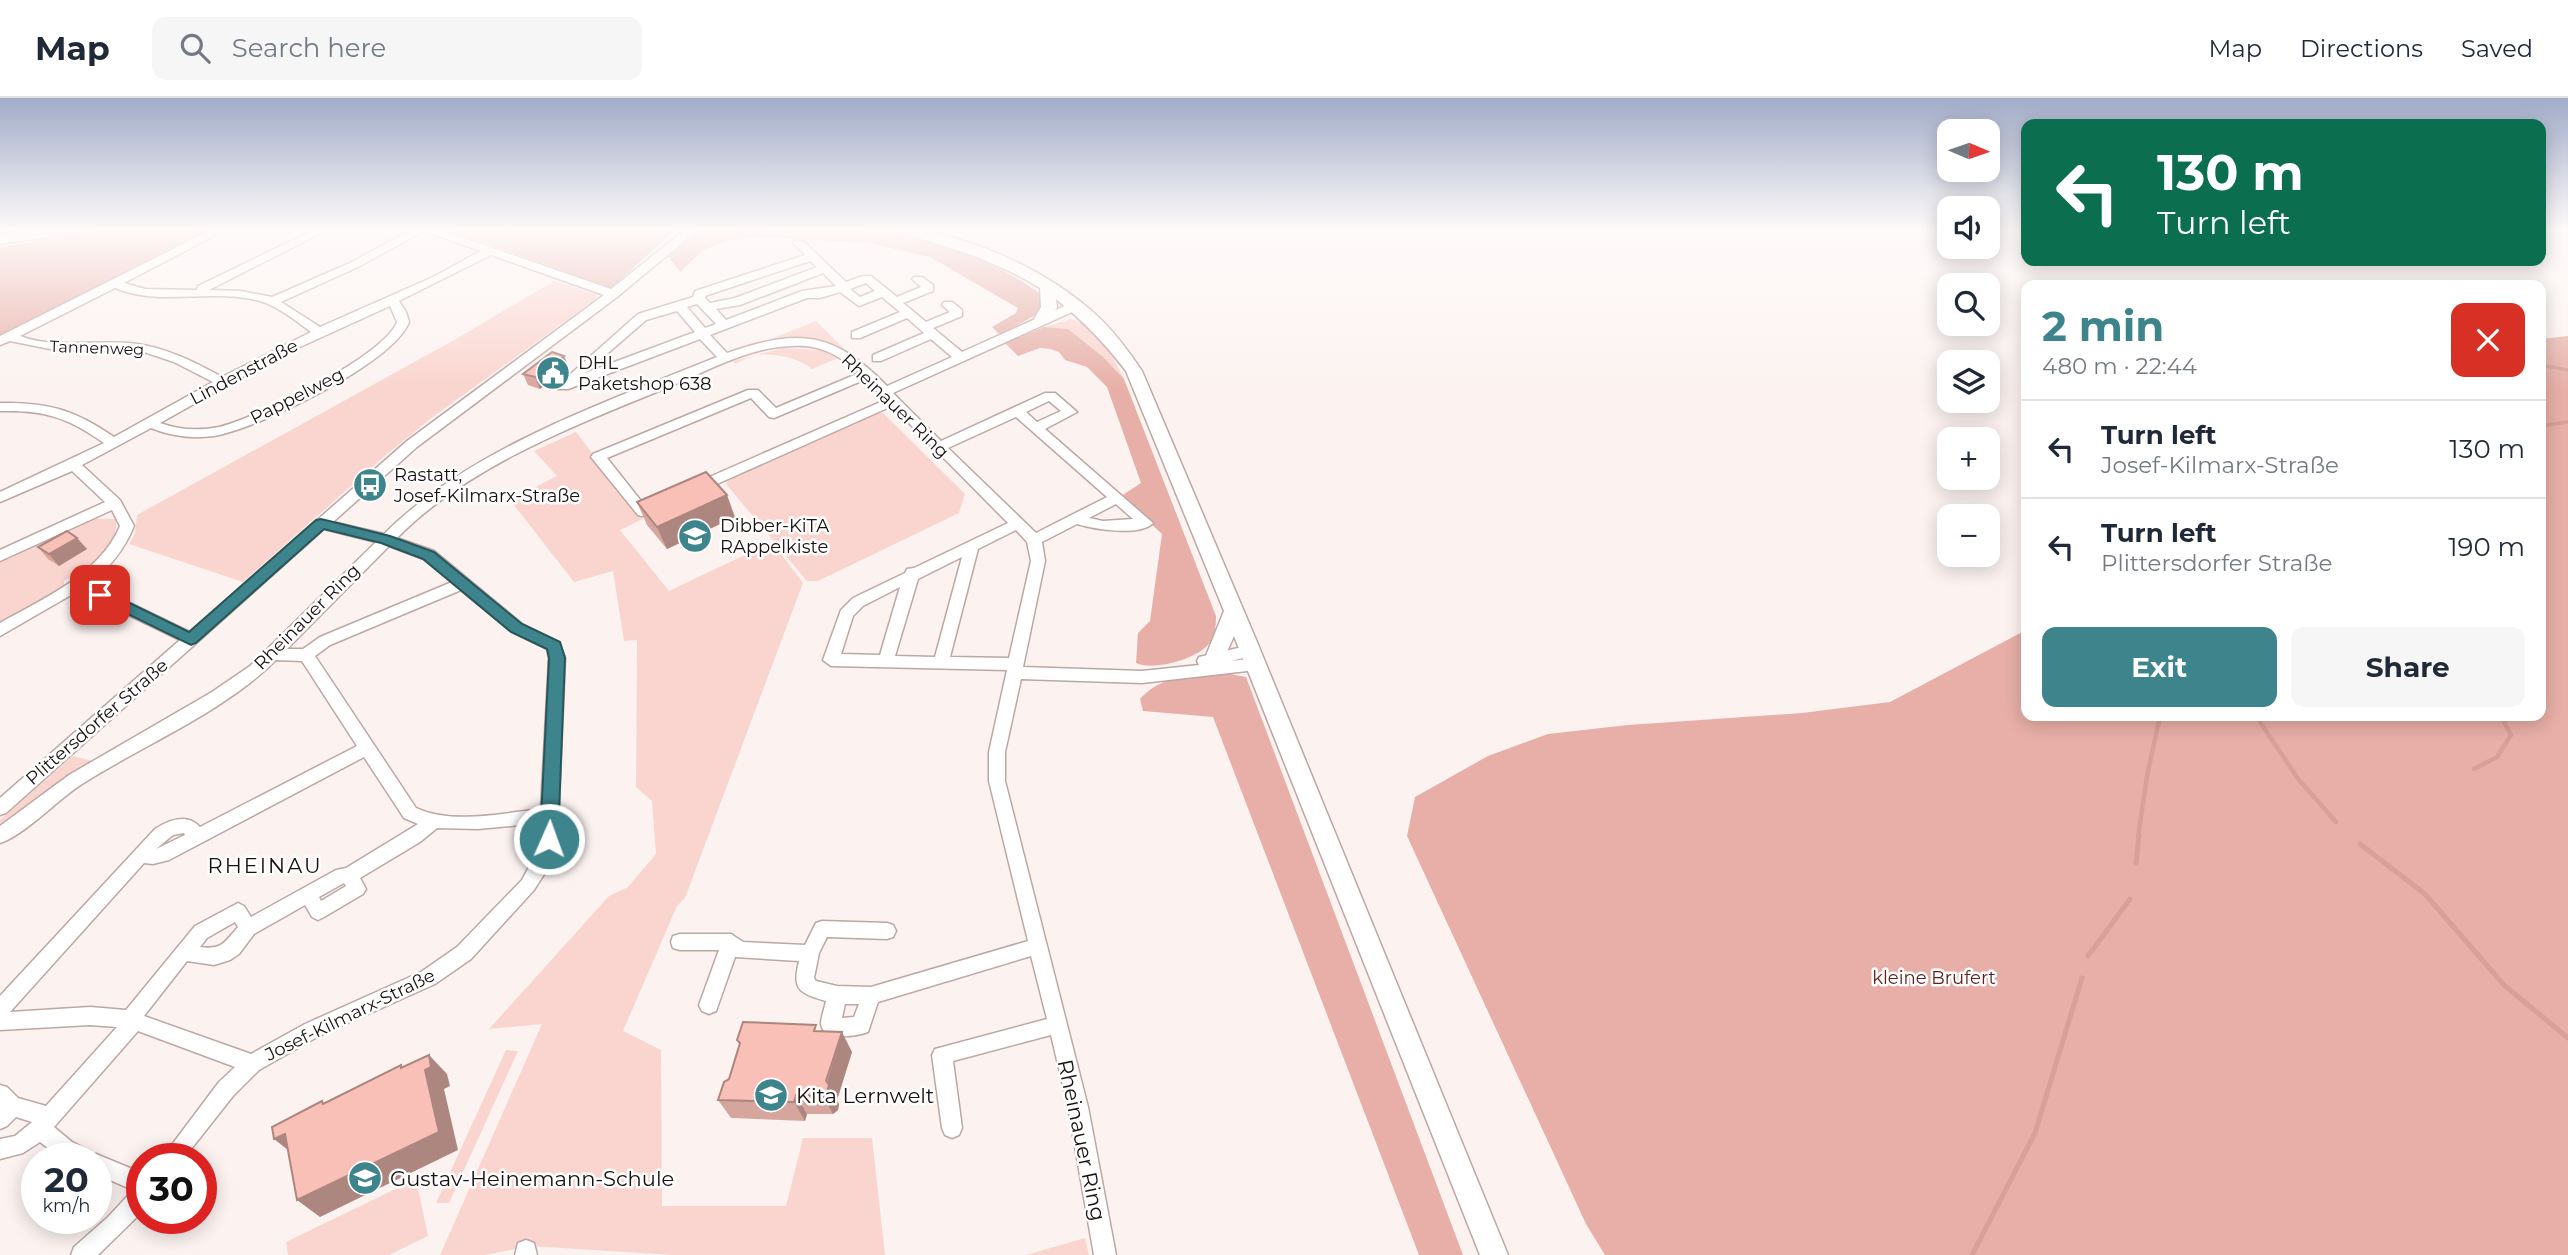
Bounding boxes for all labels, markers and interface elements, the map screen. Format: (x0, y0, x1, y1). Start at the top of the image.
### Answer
search box (152, 17, 642, 80)
text: Map (35, 28, 110, 68)
icon: search (176, 29, 214, 67)
text: Search here (232, 32, 386, 64)
text: Map (2209, 34, 2262, 63)
text: Directions (2300, 34, 2423, 63)
text: Saved (2461, 34, 2533, 63)
north arrow (1937, 119, 2000, 182)
map controls (1937, 119, 2000, 567)
text: 130 m (2157, 143, 2304, 202)
icon: left (2042, 147, 2133, 238)
button: sound (1937, 196, 2000, 259)
text: Turn left (2157, 203, 2291, 242)
button: search (1937, 273, 2000, 336)
text: 2 min (2042, 300, 2164, 352)
button: close (2451, 303, 2525, 377)
street label: Lindenstraße (186, 334, 302, 410)
street label: Tannenweg (49, 337, 145, 359)
street label: Rheinauer Ring (837, 349, 953, 463)
button: layers (1937, 350, 2000, 413)
place label: DHL Paketshop 638 (578, 352, 712, 395)
text: 480 m · 22:44 (2042, 352, 2197, 380)
public building icon: DHL Paketshop 638 (534, 354, 572, 392)
street label: Pappelweg (246, 363, 348, 429)
text: Turn left (2101, 419, 2217, 451)
button: + (1937, 427, 2000, 490)
icon: left (2042, 430, 2080, 468)
text: 130 m (2449, 433, 2525, 465)
text: Josef-Kilmarx-Straße (2101, 451, 2339, 479)
place label: Rastatt, Josef-Kilmarx-Straße (393, 464, 580, 507)
bus stop icon: Rastatt, Josef-Kilmarx-Straße (351, 466, 389, 504)
button: − (1937, 504, 2000, 567)
place label: Dibber-KiTA RAppelkiste (720, 515, 829, 558)
school or university icon: Dibber-KiTA RAppelkiste (676, 517, 714, 555)
text: Turn left (2101, 517, 2217, 549)
icon: left (2042, 528, 2080, 566)
text: 190 m (2448, 531, 2525, 563)
text: Plittersdorfer Straße (2101, 549, 2332, 577)
street label: Rheinauer Ring (249, 559, 365, 675)
pin (70, 565, 130, 625)
icon: arrive (81, 576, 119, 614)
button: Exit (2042, 627, 2277, 707)
button: Share (2291, 627, 2525, 707)
street label: Plittersdorfer Straße (21, 654, 173, 790)
position arrow (512, 802, 586, 876)
district label: RHEINAU (207, 853, 323, 878)
street label: Josef-Kilmarx-Straße (261, 964, 439, 1066)
park label: kleine Brufert (1872, 967, 1996, 989)
street label: Rheinauer Ring (1053, 1057, 1111, 1223)
school or university icon: Kita Lernwelt (752, 1076, 790, 1114)
place label: Kita Lernwelt (796, 1083, 934, 1108)
speed limit sign: 30 (126, 1143, 217, 1234)
text: 20 (44, 1158, 89, 1201)
school or university icon: Gustav-Heinemann-Schule (346, 1159, 384, 1197)
place label: Gustav-Heinemann-Schule (390, 1166, 674, 1191)
text: km/h (42, 1195, 91, 1217)

